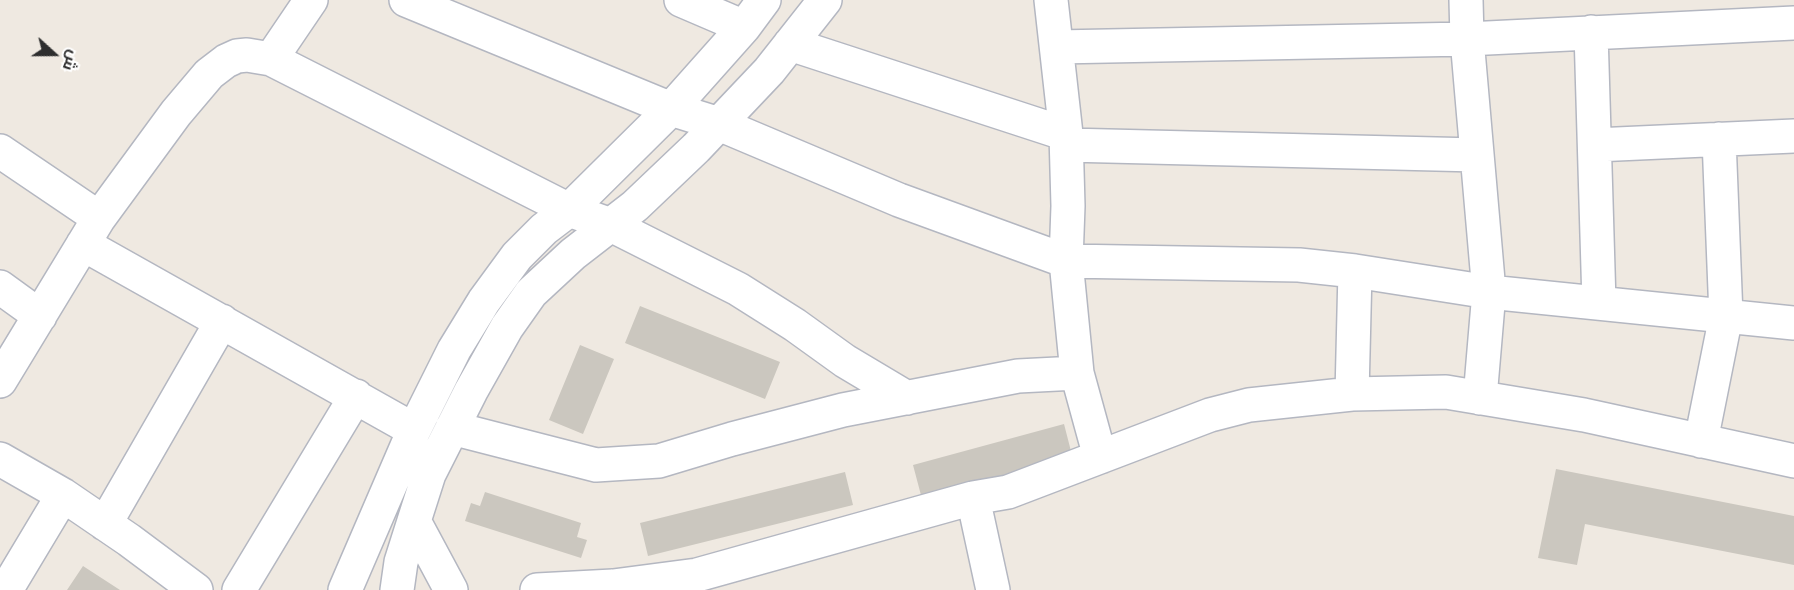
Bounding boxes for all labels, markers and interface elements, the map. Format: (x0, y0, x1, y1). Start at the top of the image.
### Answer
north arrow (24, 24, 84, 84)
text: ش (60, 48, 83, 73)

